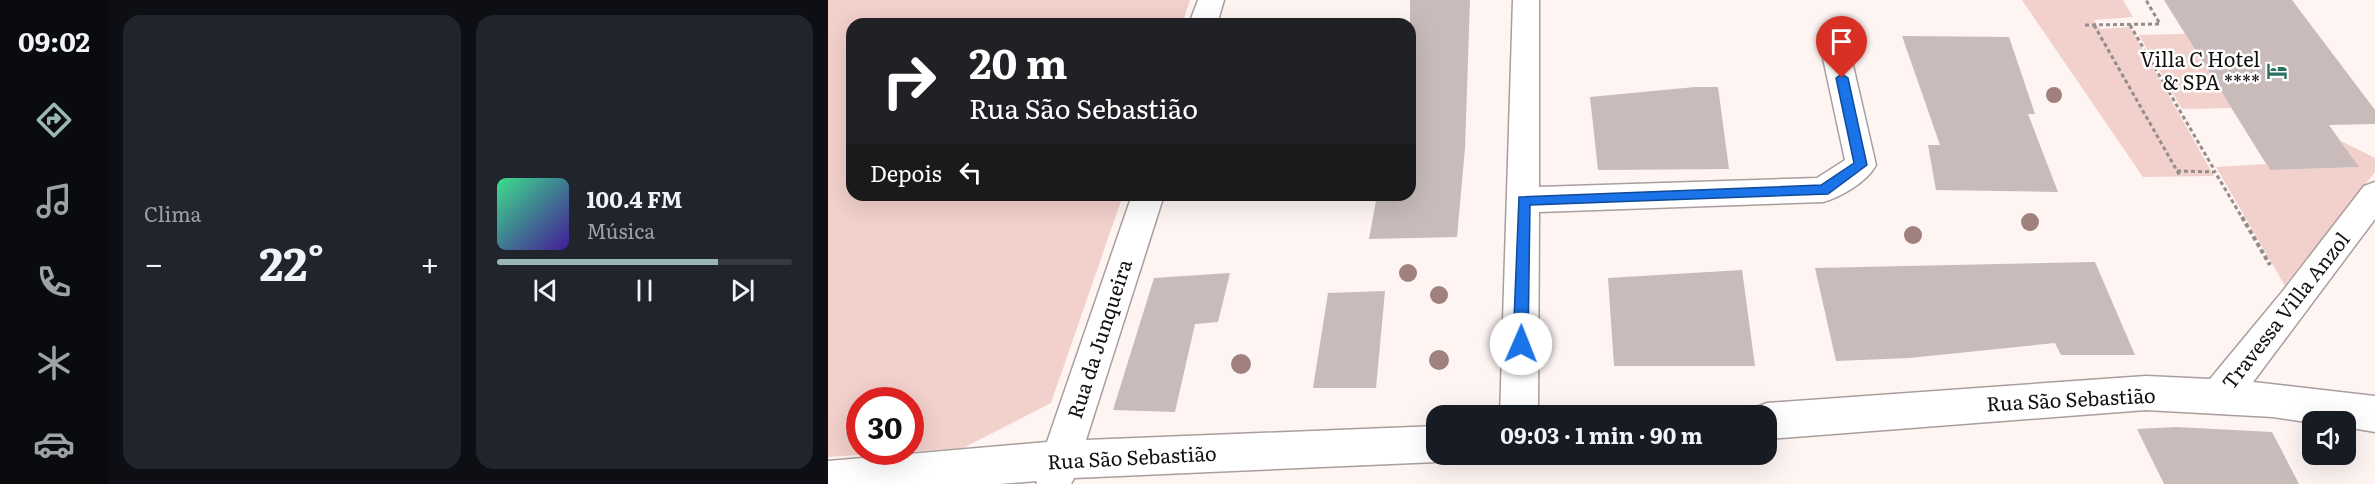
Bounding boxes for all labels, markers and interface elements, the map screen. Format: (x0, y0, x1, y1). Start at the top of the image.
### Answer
pin (1816, 16, 1867, 78)
text: 09:02 (18, 20, 90, 60)
icon: arrive (1825, 25, 1858, 58)
text: 20 m (969, 30, 1068, 92)
icon: right (870, 42, 948, 120)
place label: Villa C Hotel & SPA **** (2140, 43, 2260, 96)
hotel icon: Villa C Hotel & SPA **** (2265, 59, 2289, 83)
text: Rua São Sebastião (969, 87, 1198, 127)
icon: directions (33, 99, 75, 141)
text: Depois (870, 156, 942, 189)
icon: left (954, 156, 987, 189)
icon: music (33, 180, 75, 222)
text: 100.4 FM (587, 182, 683, 215)
text: Clima (144, 198, 201, 228)
text: Música (587, 215, 655, 245)
street label: Travessa Villa Anzol (2213, 224, 2356, 395)
text: 22° (259, 228, 324, 295)
text: − (144, 237, 163, 286)
text: + (420, 237, 439, 286)
street label: Rua da Junqueira (1058, 255, 1138, 422)
icon: phone (33, 261, 75, 303)
icon: previous (529, 274, 562, 307)
icon: pause (628, 274, 661, 307)
icon: next (726, 274, 759, 307)
position arrow (1489, 312, 1553, 376)
icon: climate (33, 342, 75, 384)
street label: Rua São Sebastião (1985, 379, 2156, 417)
speed limit sign: 30 (846, 387, 924, 465)
map controls (2302, 411, 2356, 465)
button: sound (2302, 411, 2356, 465)
text: 09:03 · 1 min · 90 m (1500, 418, 1703, 451)
icon: car (33, 423, 75, 465)
street label: Rua São Sebastião (1046, 437, 1217, 475)

